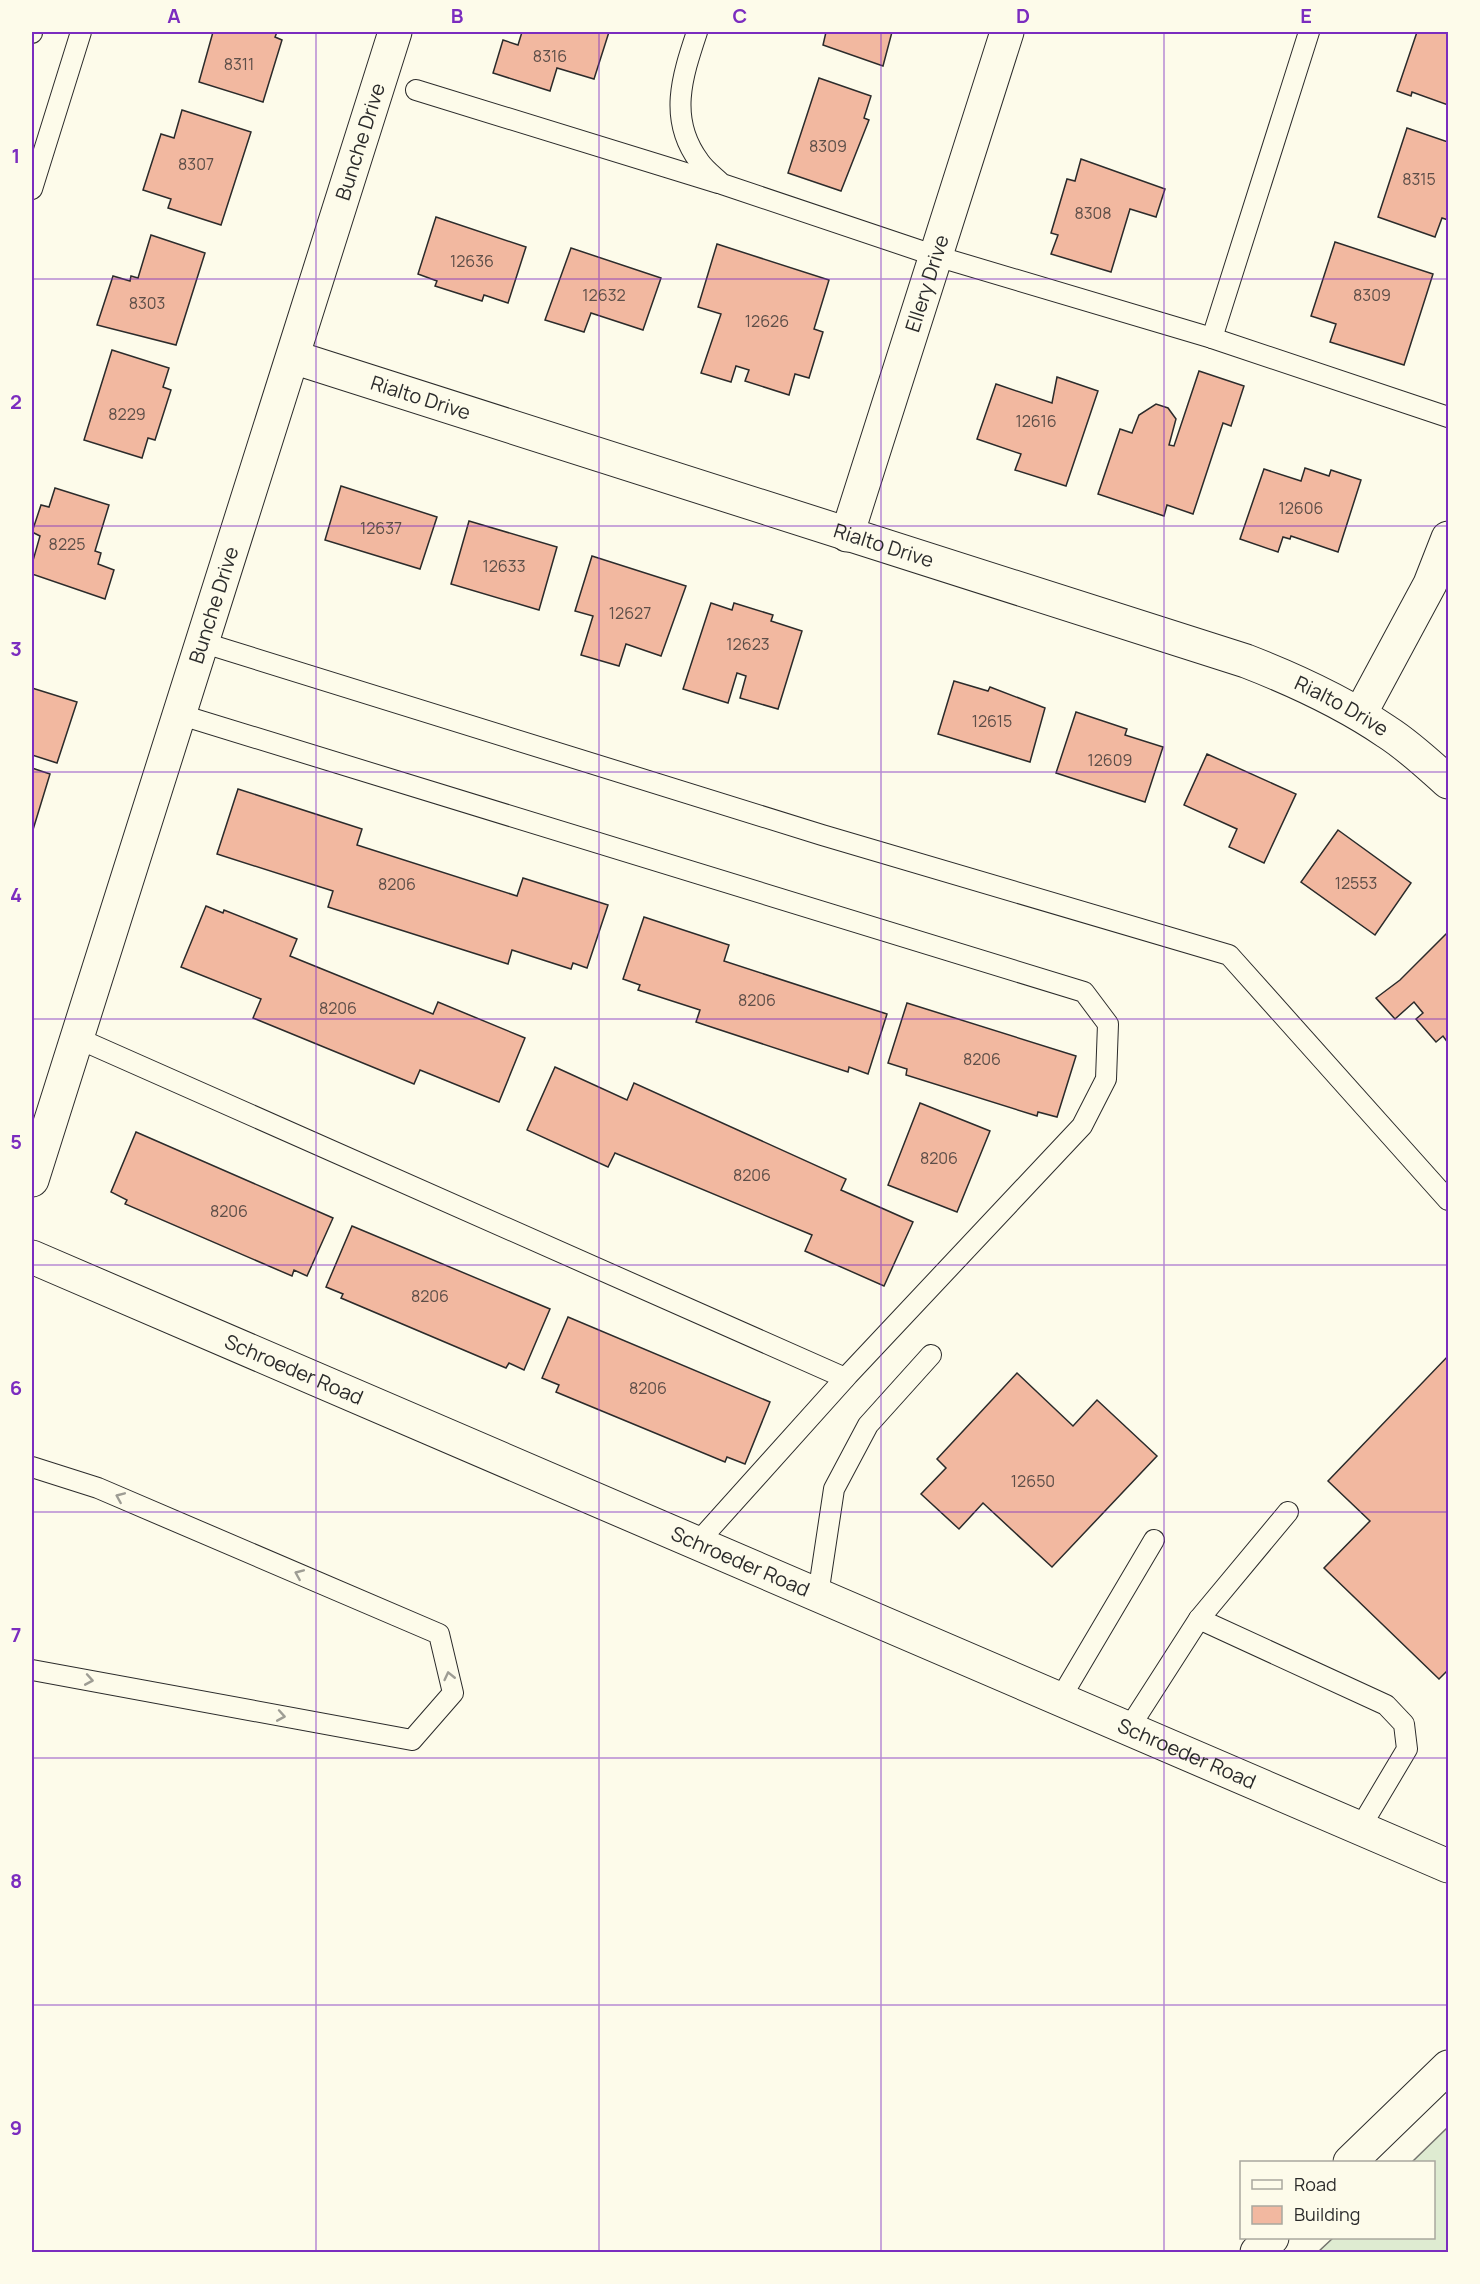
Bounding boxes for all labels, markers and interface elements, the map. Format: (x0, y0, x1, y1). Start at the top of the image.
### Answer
text: A (167, 2, 181, 29)
text: B (451, 2, 464, 29)
text: C (733, 2, 747, 29)
text: D (1016, 2, 1030, 29)
text: E (1300, 2, 1312, 29)
house number: 8316 (533, 45, 567, 67)
house number: 8311 (224, 53, 254, 75)
street label: Bunche Drive (329, 80, 391, 203)
house number: 8309 (809, 135, 847, 157)
text: 1 (12, 142, 20, 169)
house number: 8307 (178, 153, 214, 175)
house number: 8315 (1402, 168, 1436, 190)
house number: 8308 (1074, 202, 1112, 224)
street label: Ellery Drive (898, 231, 955, 335)
house number: 12636 (450, 250, 494, 272)
house number: 12632 (582, 284, 626, 306)
house number: 8309 (1353, 284, 1391, 306)
house number: 8303 (129, 292, 165, 314)
house number: 12626 (745, 310, 789, 332)
street label: Rialto Drive (367, 369, 474, 426)
text: 2 (10, 388, 22, 415)
house number: 8229 (108, 403, 146, 425)
house number: 12616 (1015, 410, 1057, 432)
house number: 12606 (1279, 497, 1323, 519)
street label: Rialto Drive (830, 516, 937, 574)
house number: 12637 (360, 517, 402, 539)
house number: 8225 (49, 533, 85, 555)
street label: Bunche Drive (182, 543, 245, 667)
house number: 12633 (483, 555, 525, 577)
house number: 12627 (609, 602, 651, 624)
house number: 12623 (726, 633, 770, 655)
text: 3 (10, 635, 22, 662)
street label: Rialto Drive (1290, 669, 1394, 742)
house number: 12615 (972, 710, 1012, 732)
house number: 12609 (1088, 749, 1132, 771)
house number: 12553 (1335, 872, 1377, 894)
house number: 8206 (378, 873, 416, 895)
text: 4 (10, 881, 22, 908)
house number: 8206 (738, 989, 776, 1011)
house number: 8206 (319, 997, 357, 1019)
house number: 8206 (963, 1048, 1001, 1070)
text: 5 (10, 1128, 22, 1155)
house number: 8206 (920, 1147, 958, 1169)
house number: 8206 (733, 1164, 771, 1186)
house number: 8206 (210, 1200, 248, 1222)
house number: 8206 (411, 1285, 449, 1307)
street label: Schroeder Road (221, 1327, 367, 1411)
text: 6 (10, 1374, 22, 1401)
house number: 8206 (629, 1377, 667, 1399)
house number: 12650 (1011, 1470, 1055, 1492)
one-way arrow (115, 1492, 126, 1504)
street label: Schroeder Road (667, 1519, 814, 1603)
one-way arrow (294, 1569, 305, 1581)
text: 7 (11, 1621, 21, 1648)
one-way arrow (443, 1671, 456, 1681)
one-way arrow (84, 1674, 94, 1686)
one-way arrow (276, 1709, 286, 1721)
street label: Schroeder Road (1114, 1712, 1260, 1795)
text: 8 (10, 1867, 22, 1894)
text: 9 (10, 2114, 22, 2141)
legend (1240, 2161, 1435, 2239)
text: Road (1294, 2172, 1337, 2196)
text: Building (1294, 2202, 1360, 2226)

